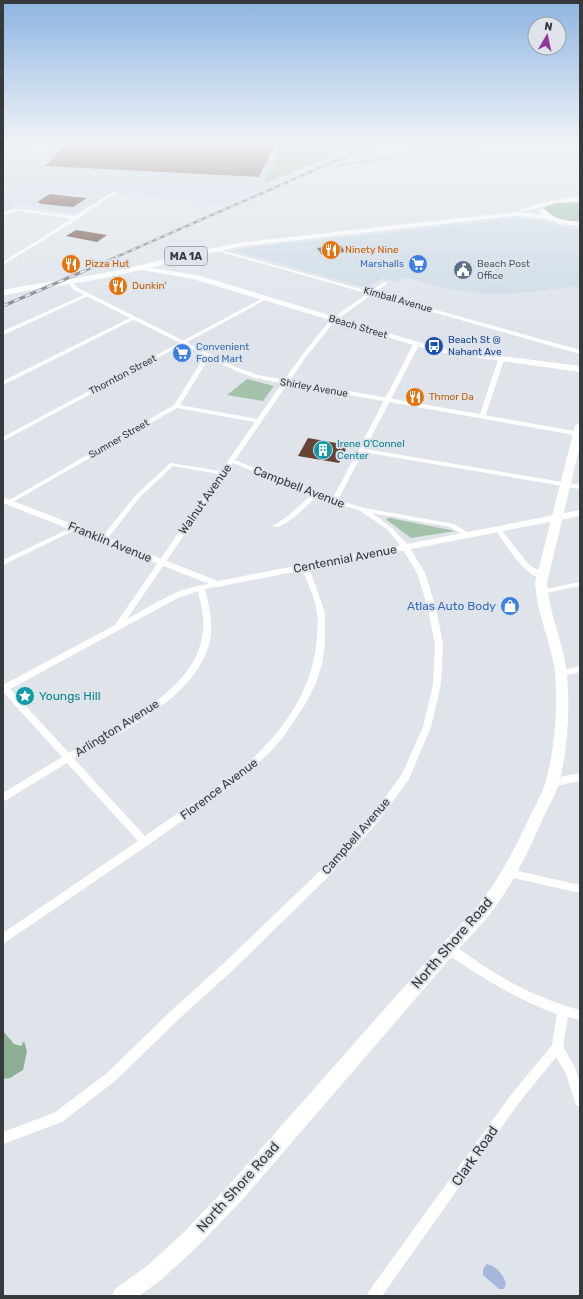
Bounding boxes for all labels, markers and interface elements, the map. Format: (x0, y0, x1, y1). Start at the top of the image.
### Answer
north arrow (527, 16, 567, 56)
text: N (544, 20, 553, 34)
restaurant icon: Ninety Nine (320, 239, 342, 261)
place label: Ninety Nine (345, 244, 399, 256)
road number: MA 1A (165, 247, 207, 265)
restaurant icon: Pizza Hut (60, 253, 82, 275)
supermarket icon: Marshalls (407, 253, 429, 275)
place label: Pizza Hut (85, 258, 129, 270)
place label: Marshalls (360, 258, 404, 270)
place label: Beach Post Office (477, 258, 530, 282)
public building icon: Beach Post Office (452, 259, 474, 281)
restaurant icon: Dunkin' (107, 275, 129, 297)
place label: Dunkin' (132, 280, 167, 292)
street label: Kimball Avenue (362, 284, 434, 316)
street label: Beach Street (327, 312, 389, 342)
place label: Beach St @ Nahant Ave (448, 334, 502, 358)
bus stop icon: Beach St @ Nahant Ave (423, 335, 445, 357)
place label: Convenient Food Mart (196, 341, 249, 365)
supermarket icon: Convenient Food Mart (171, 342, 193, 364)
street label: Thornton Street (87, 352, 159, 398)
street label: Shirley Avenue (279, 376, 349, 400)
restaurant icon: Thmor Da (404, 386, 426, 408)
place label: Thmor Da (429, 391, 474, 403)
street label: Sumner Street (87, 417, 151, 461)
place label: Irene O'Connel Center (337, 438, 405, 462)
building icon: Irene O'Connel Center (312, 439, 334, 461)
street label: Walnut Avenue (176, 461, 235, 537)
street label: Campbell Avenue (251, 463, 347, 511)
street label: Franklin Avenue (66, 519, 154, 565)
street label: Centennial Avenue (292, 542, 398, 576)
shop icon: Atlas Auto Body (499, 595, 521, 617)
place label: Atlas Auto Body (407, 599, 496, 613)
place icon: Youngs Hill (14, 685, 36, 707)
place label: Youngs Hill (39, 689, 101, 703)
street label: Arlington Avenue (72, 696, 162, 759)
street label: Florence Avenue (178, 755, 261, 823)
street label: Campbell Avenue (319, 795, 393, 877)
street label: North Shore Road (408, 894, 496, 992)
street label: Clark Road (448, 1123, 502, 1189)
street label: North Shore Road (193, 1138, 283, 1236)

